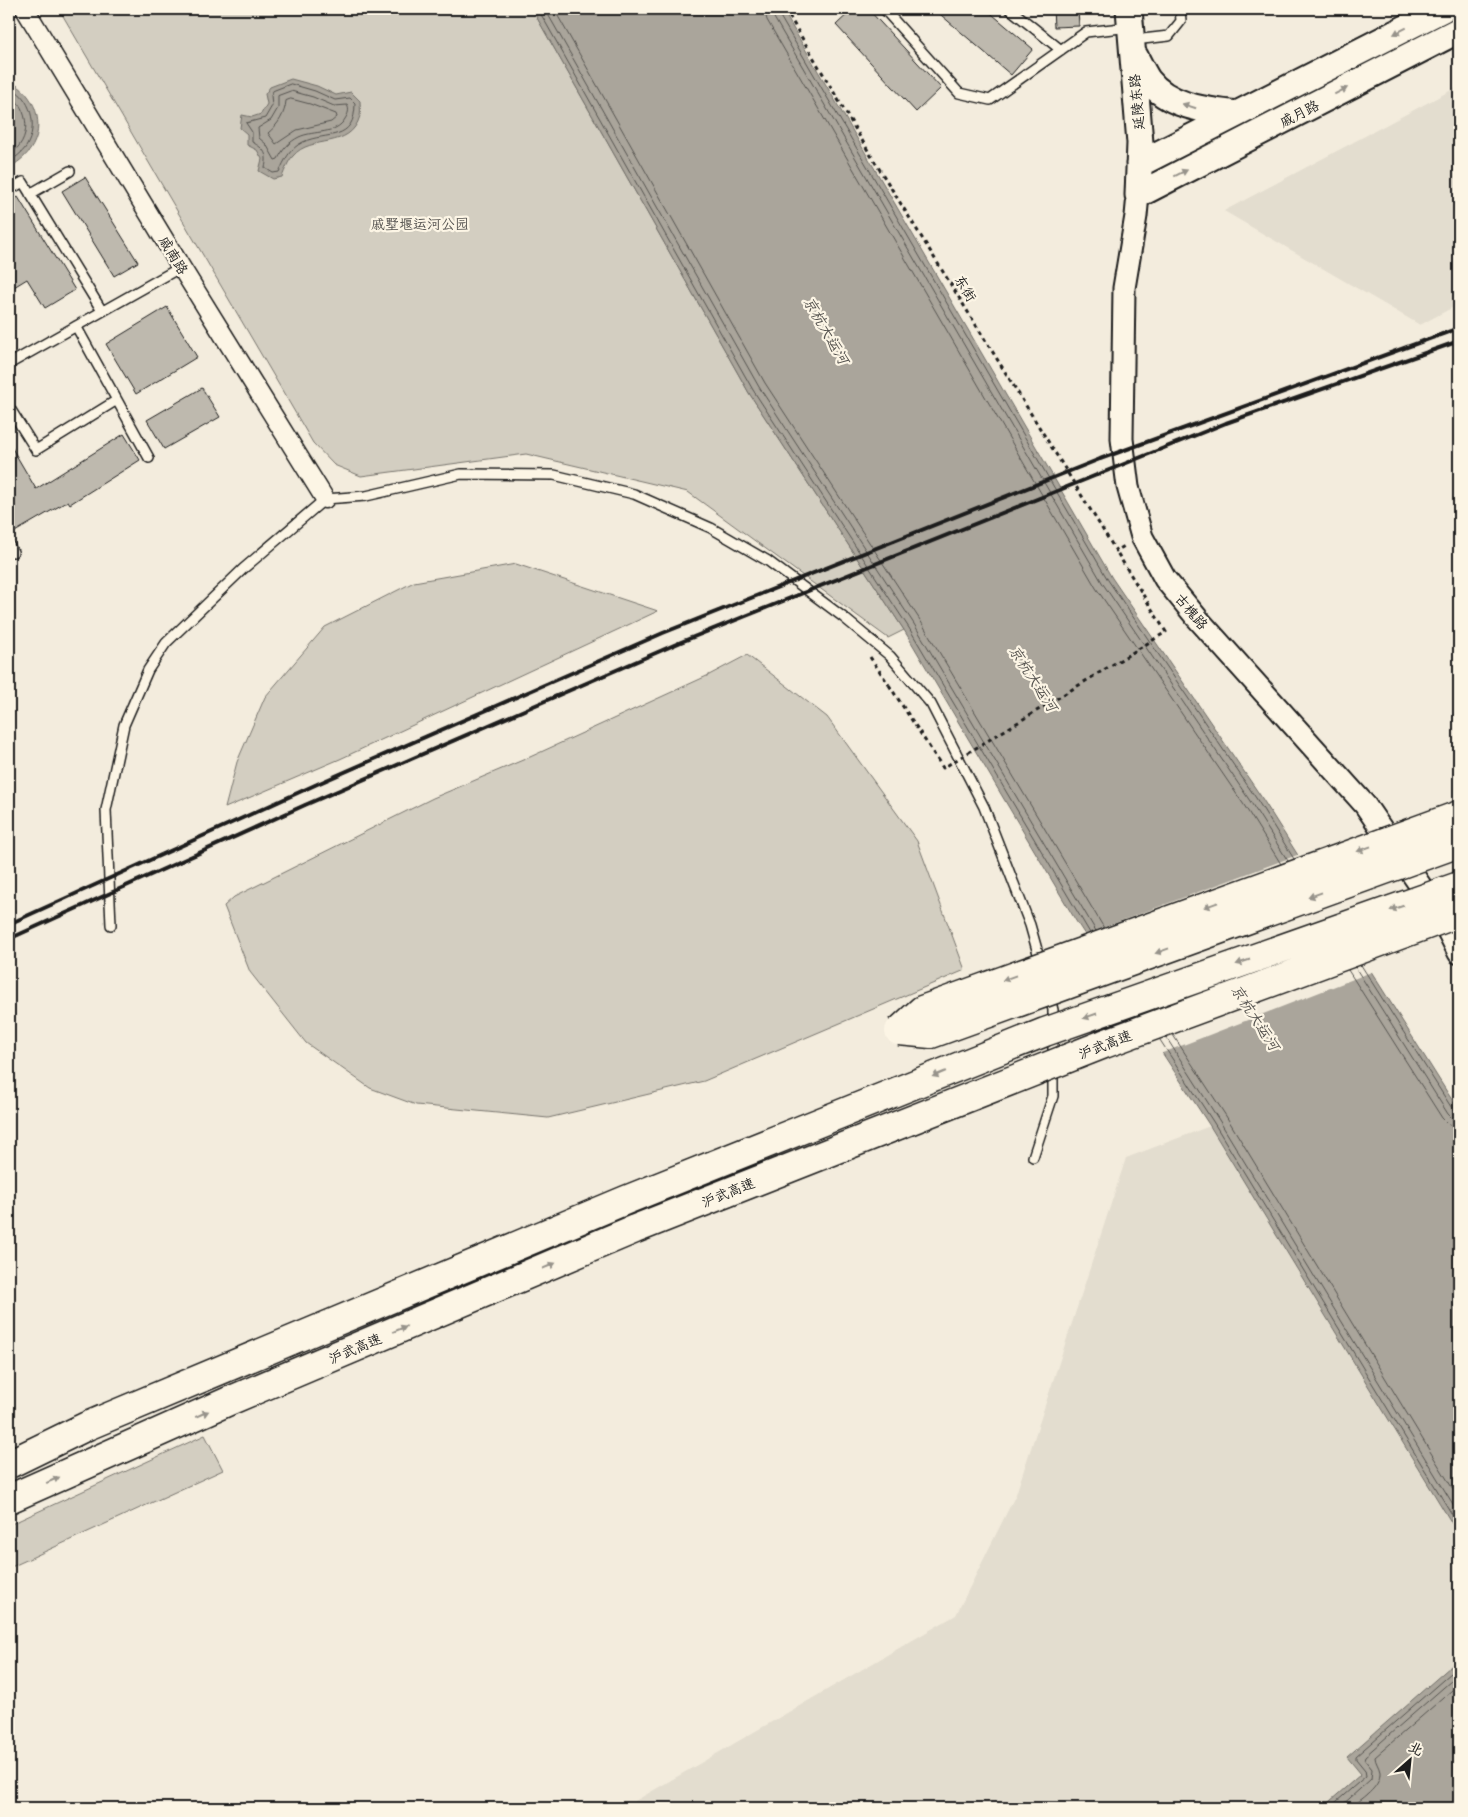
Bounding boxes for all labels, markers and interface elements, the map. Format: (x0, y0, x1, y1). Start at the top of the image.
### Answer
one-way arrow (1393, 27, 1407, 35)
street label: 延陵东路 (1124, 73, 1148, 131)
one-way arrow (1334, 87, 1348, 95)
street label: 戚月路 (1276, 95, 1322, 131)
one-way arrow (1181, 101, 1196, 109)
one-way arrow (1174, 169, 1188, 177)
park label: 戚墅堰运河公园 (371, 214, 469, 233)
street label: 戚南路 (155, 232, 193, 278)
street label: 东街 (951, 271, 981, 305)
water label: 京杭大运河 (800, 293, 856, 370)
street label: 古槐路 (1171, 589, 1213, 633)
water label: 京杭大运河 (1005, 641, 1064, 717)
one-way arrow (1356, 845, 1371, 853)
one-way arrow (1307, 892, 1322, 899)
one-way arrow (1204, 902, 1219, 909)
one-way arrow (1389, 905, 1404, 912)
one-way arrow (1154, 947, 1169, 955)
one-way arrow (1236, 959, 1251, 966)
one-way arrow (1001, 974, 1016, 982)
water label: 京杭大运河 (1227, 980, 1286, 1056)
one-way arrow (1082, 1012, 1097, 1020)
street label: 沪武高速 (1075, 1025, 1135, 1063)
one-way arrow (931, 1071, 946, 1078)
street label: 沪武高速 (698, 1173, 758, 1211)
one-way arrow (542, 1261, 556, 1269)
one-way arrow (392, 1325, 407, 1333)
street label: 沪武高速 (326, 1328, 384, 1368)
one-way arrow (195, 1409, 209, 1417)
one-way arrow (46, 1475, 60, 1483)
north arrow (1386, 1734, 1436, 1784)
text: 北 (1406, 1736, 1427, 1760)

